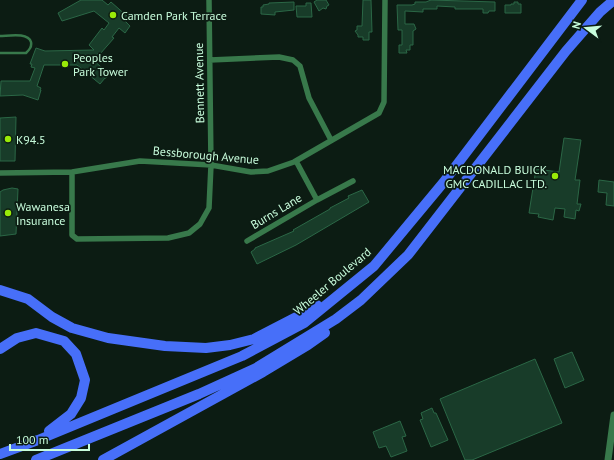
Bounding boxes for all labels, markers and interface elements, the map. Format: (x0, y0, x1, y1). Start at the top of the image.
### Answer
place label: Camden Park Terrace (121, 8, 227, 23)
north arrow (566, 8, 606, 48)
marker: Camden Park Terrace (108, 10, 118, 20)
text: N (569, 20, 584, 31)
street label: Bennett Avenue (191, 42, 207, 124)
place label: Peoples Park Tower (73, 50, 128, 79)
marker: Peoples Park Tower (60, 59, 70, 69)
place label: K94.5 (16, 132, 46, 147)
marker: K94.5 (3, 134, 13, 144)
street label: Bessborough Avenue (152, 143, 260, 167)
place label: MACDONALD BUICK GMC CADILLAC LTD. (443, 162, 547, 191)
marker: MACDONALD BUICK GMC CADILLAC LTD. (550, 171, 560, 181)
street label: Burns Lane (248, 190, 304, 232)
place label: Wawanesa Insurance (16, 199, 70, 228)
marker: Wawanesa Insurance (3, 208, 13, 218)
street label: Wheeler Boulevard (290, 244, 374, 318)
scale bar (10, 426, 89, 452)
text: 100 m (16, 432, 49, 447)

